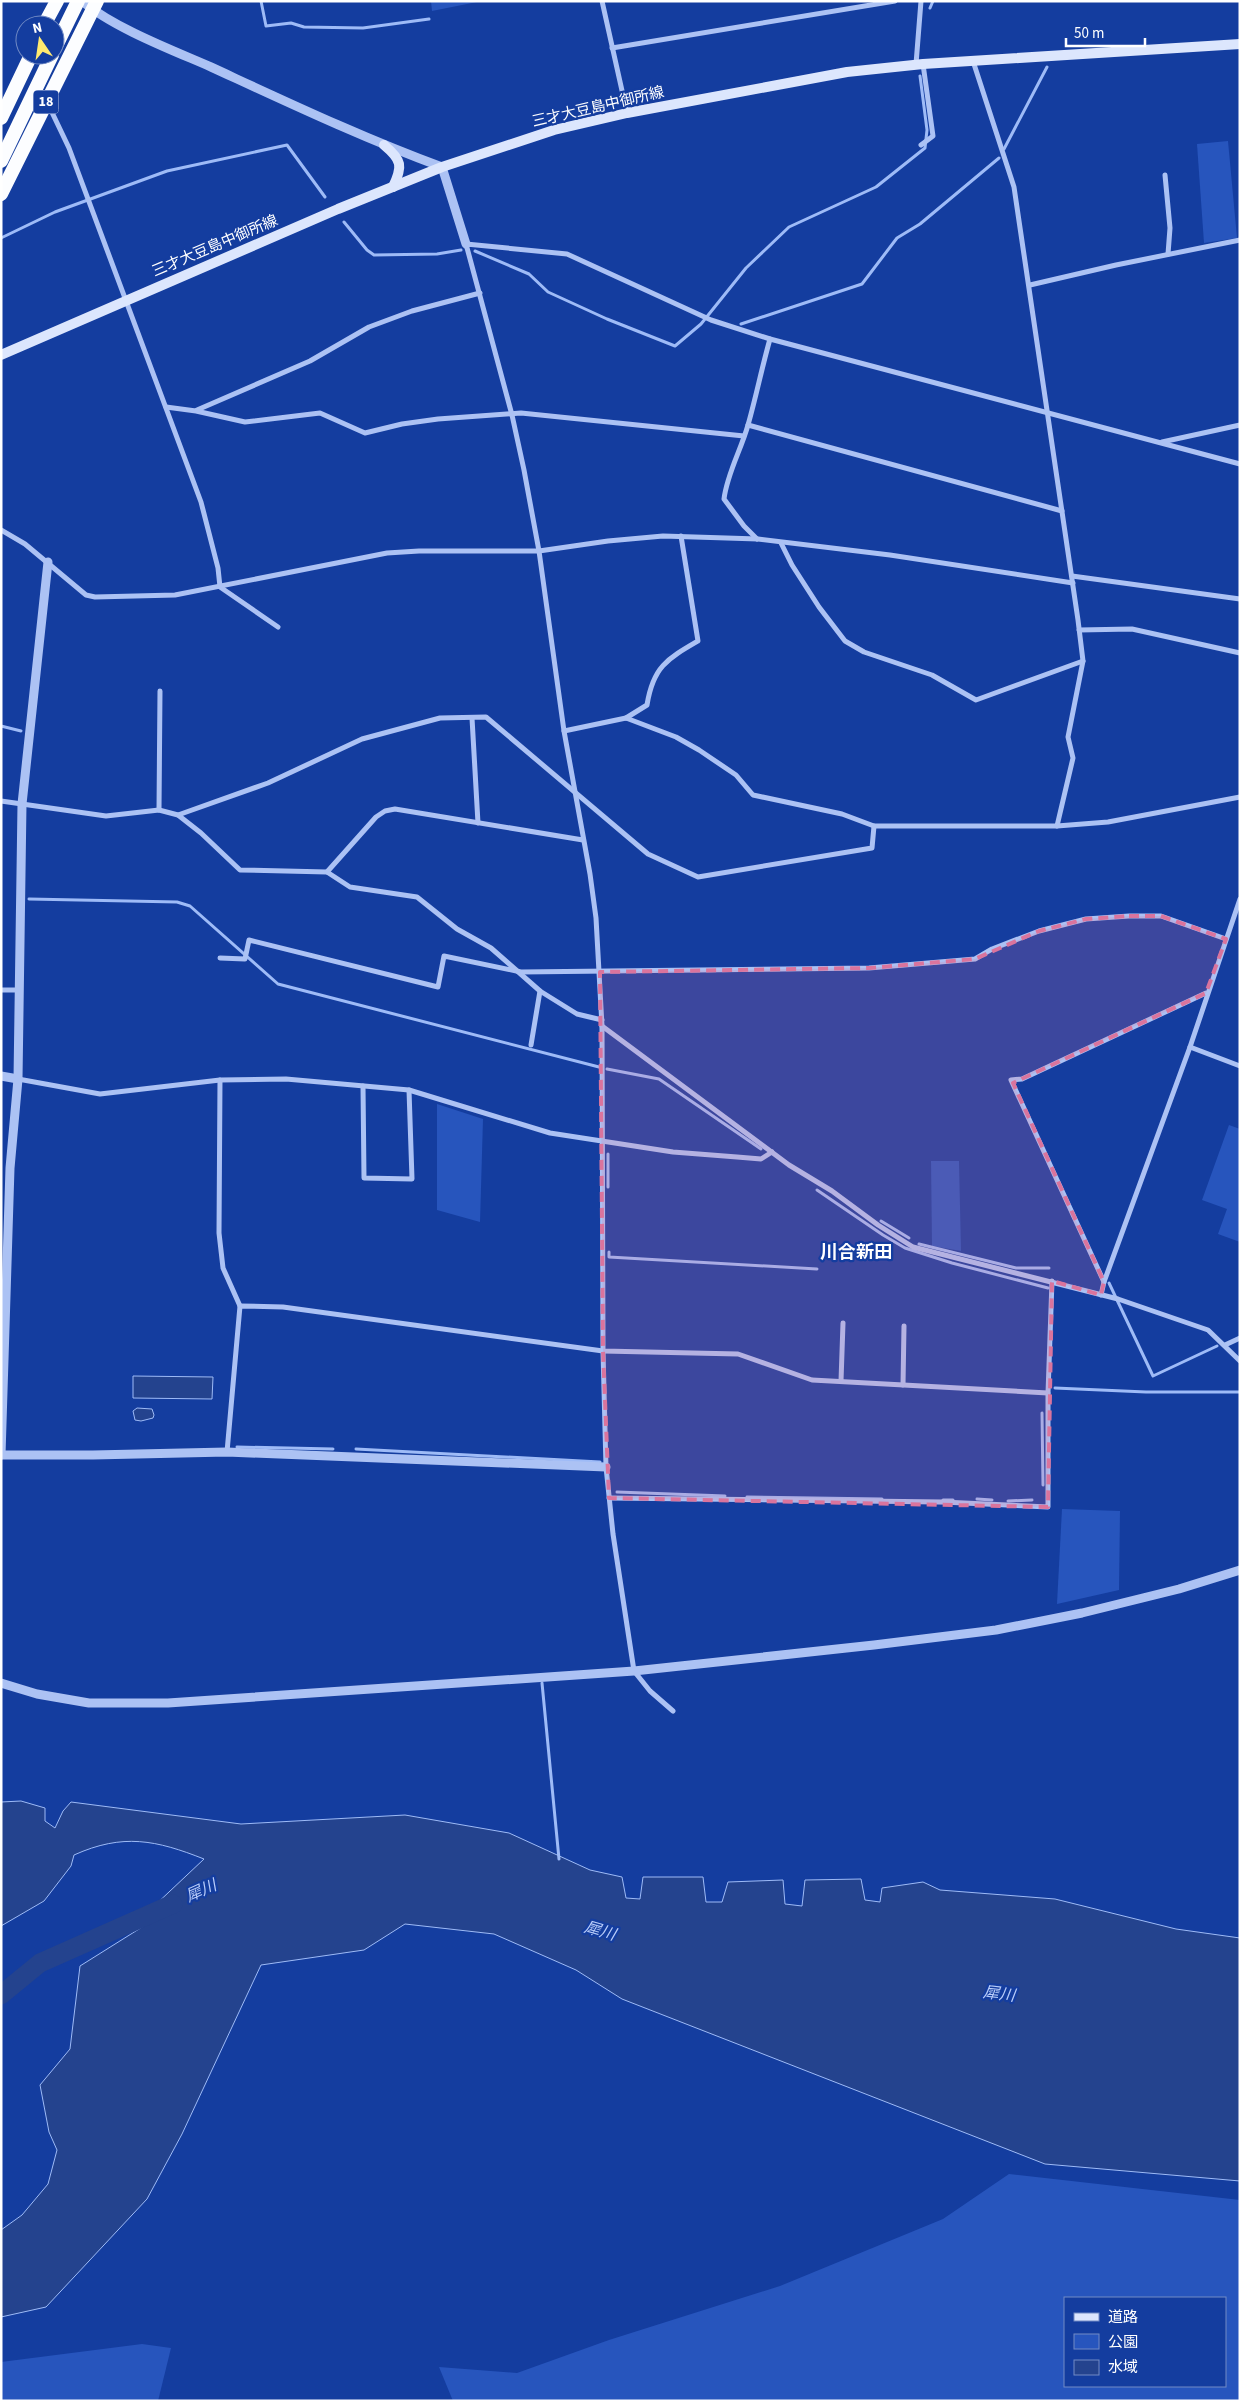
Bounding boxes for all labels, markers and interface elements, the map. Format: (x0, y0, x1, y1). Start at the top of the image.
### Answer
north arrow (15, 15, 65, 65)
scale bar (1066, 15, 1145, 47)
text: N (31, 18, 44, 39)
text: 50 m (1074, 23, 1104, 44)
street label: 三才大豆島中御所線 (530, 82, 666, 132)
road number: 18 (34, 90, 58, 114)
street label: 三才大豆島中御所線 (149, 210, 281, 282)
district label: 川合新田 (820, 1240, 892, 1265)
water label: 犀川 (182, 1874, 222, 1908)
water label: 犀川 (582, 1916, 620, 1947)
water label: 犀川 (982, 1981, 1018, 2007)
legend (1064, 2297, 1226, 2387)
text: 道路 (1108, 2307, 1138, 2328)
text: 公園 (1108, 2332, 1138, 2353)
text: 水域 (1108, 2357, 1138, 2378)

